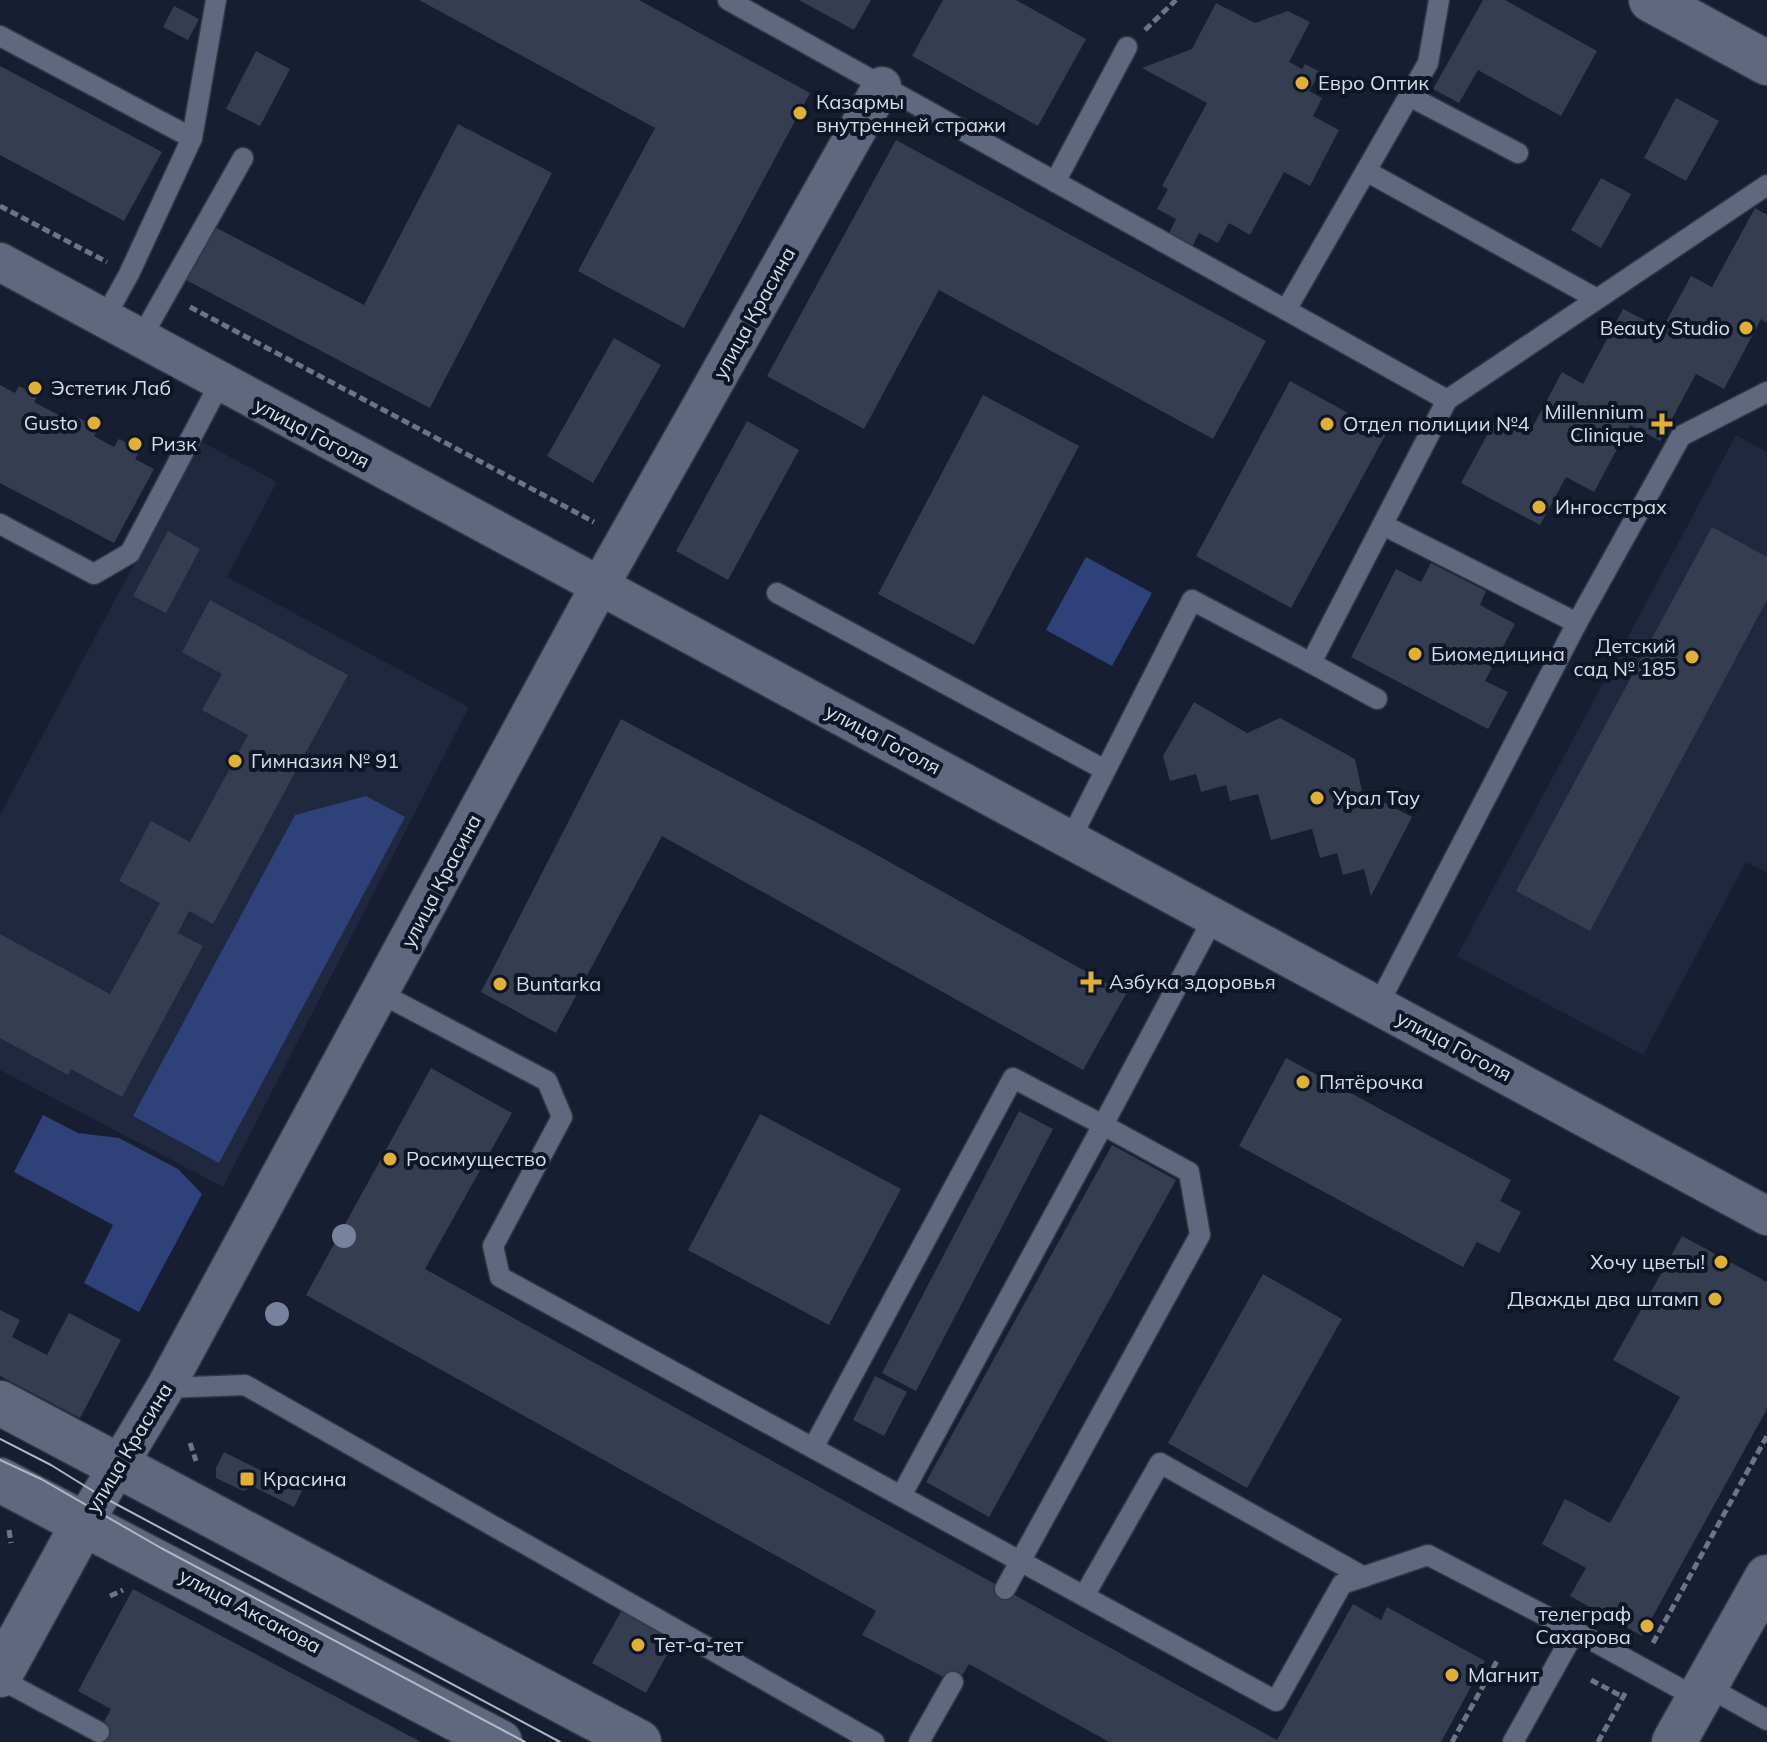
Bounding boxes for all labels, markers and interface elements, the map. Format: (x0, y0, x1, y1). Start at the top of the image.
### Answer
place label: Евро Оптик (1318, 70, 1429, 95)
marker: Евро Оптик (1293, 74, 1311, 92)
place label: Казармы внутренней стражи (816, 89, 1006, 137)
marker: Казармы внутренней стражи (791, 104, 809, 122)
street label: улица Красина (707, 242, 800, 383)
place label: Beauty Studio (1600, 315, 1730, 340)
marker: Beauty Studio (1737, 319, 1755, 337)
place label: Эстетик Лаб (51, 375, 171, 400)
marker: Эстетик Лаб (26, 379, 44, 397)
street label: улица Гоголя (250, 392, 374, 473)
place label: Millennium Clinique (1544, 399, 1644, 447)
place label: Gusto (24, 410, 78, 435)
place label: Отдел полиции №4 (1343, 411, 1530, 436)
marker: Millennium Clinique (1651, 413, 1673, 435)
marker: Gusto (85, 414, 103, 432)
marker: Отдел полиции №4 (1318, 415, 1336, 433)
place label: Ризк (151, 431, 197, 456)
marker: Ризк (126, 435, 144, 453)
place label: Ингосстрах (1555, 494, 1667, 519)
marker: Ингосстрах (1530, 498, 1548, 516)
place label: Детский сад № 185 (1573, 633, 1676, 681)
place label: Биомедицина (1431, 641, 1565, 666)
marker: Биомедицина (1406, 645, 1424, 663)
marker: Детский сад № 185 (1683, 648, 1701, 666)
street label: улица Гоголя (821, 698, 945, 779)
place label: Гимназия № 91 (251, 748, 399, 773)
marker: Гимназия № 91 (226, 752, 244, 770)
place label: Урал Тау (1332, 785, 1420, 810)
marker: Урал Тау (1308, 789, 1326, 807)
street label: улица Красина (395, 810, 486, 952)
place label: Азбука здоровья (1109, 969, 1276, 994)
place label: Buntarka (516, 971, 601, 996)
marker: Азбука здоровья (1080, 971, 1102, 993)
marker: Buntarka (491, 975, 509, 993)
street label: улица Гоголя (1392, 1005, 1516, 1086)
place label: Пятёрочка (1319, 1069, 1423, 1094)
marker: Пятёрочка (1294, 1073, 1312, 1091)
place label: Росимущество (406, 1146, 547, 1171)
marker: Росимущество (381, 1150, 399, 1168)
place label: Хочу цветы! (1590, 1249, 1705, 1274)
marker: Хочу цветы! (1712, 1253, 1730, 1271)
place label: Дважды два штамп (1507, 1286, 1699, 1311)
marker: Дважды два штамп (1706, 1290, 1724, 1308)
street label: улица Красина (80, 1378, 177, 1517)
place label: Красина (263, 1466, 347, 1491)
marker: Красина (238, 1470, 256, 1488)
street label: улица Аксакова (175, 1563, 325, 1658)
place label: телеграф Сахарова (1535, 1601, 1631, 1649)
marker: телеграф Сахарова (1638, 1617, 1656, 1635)
place label: Тет-а-тет (654, 1632, 744, 1657)
marker: Тет-а-тет (629, 1636, 647, 1654)
place label: Магнит (1468, 1662, 1540, 1687)
marker: Магнит (1443, 1666, 1461, 1684)

